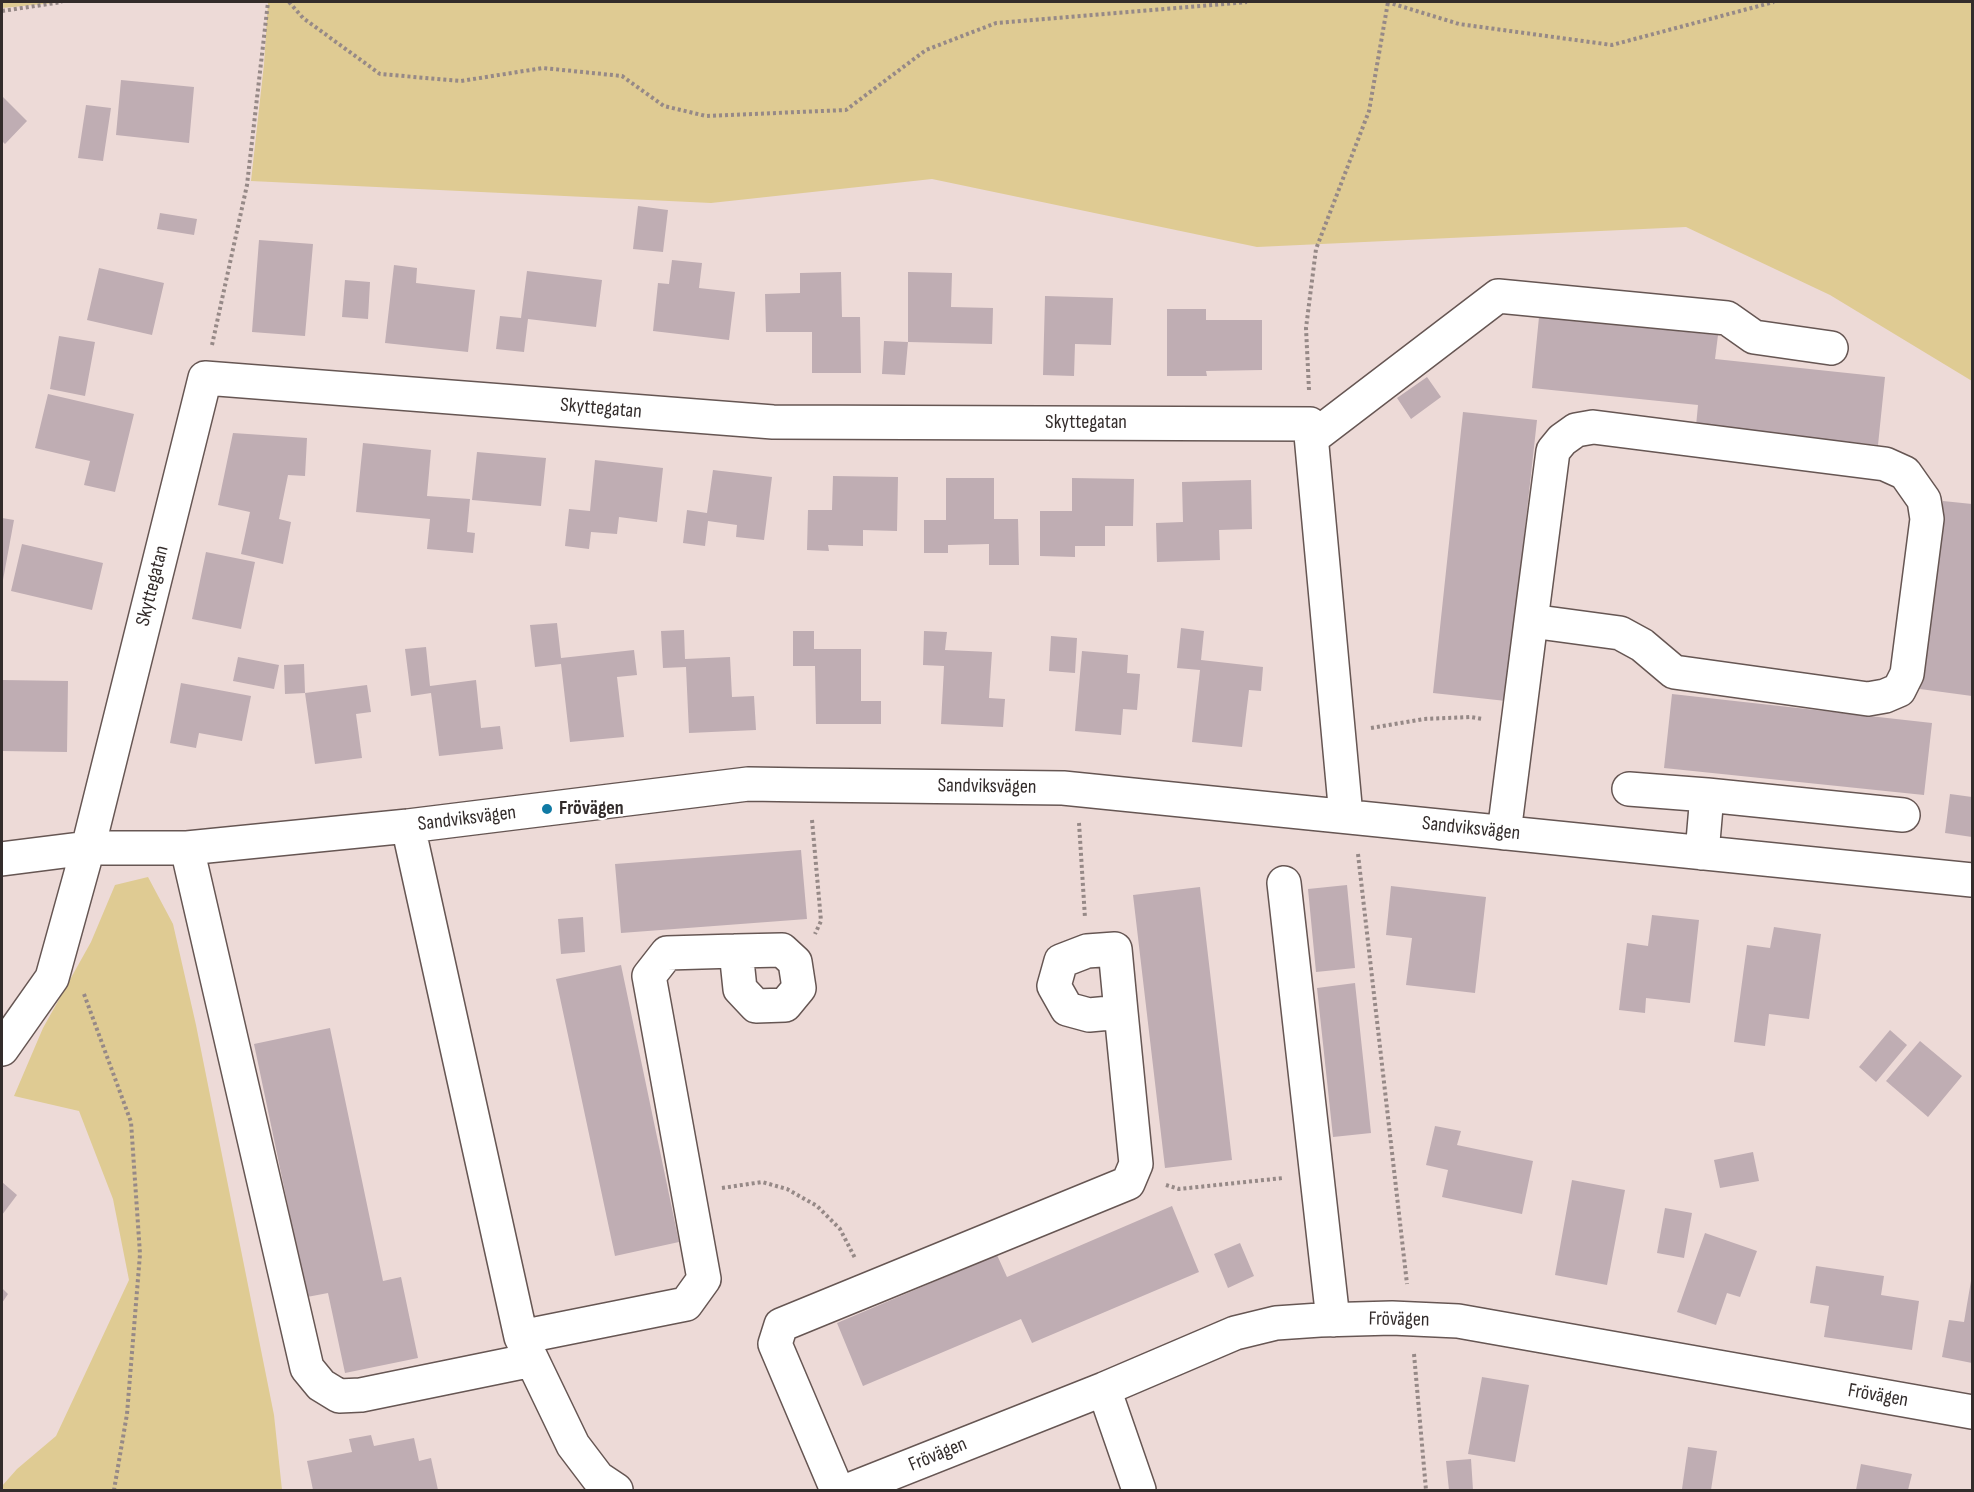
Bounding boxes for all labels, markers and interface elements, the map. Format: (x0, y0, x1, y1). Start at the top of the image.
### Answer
street label: Skyttegatan (559, 393, 643, 425)
street label: Skyttegatan (1045, 411, 1127, 435)
street label: Skyttegatan (131, 543, 175, 629)
street label: Sandviksvägen (937, 774, 1037, 800)
place label: Frövägen (559, 797, 624, 821)
street label: Sandviksvägen (417, 801, 517, 837)
marker: Frövägen (540, 802, 554, 816)
street label: Sandviksvägen (1421, 812, 1521, 846)
street label: Frövägen (1368, 1307, 1430, 1333)
street label: Frövägen (1846, 1379, 1910, 1413)
street label: Frövägen (905, 1432, 971, 1478)

